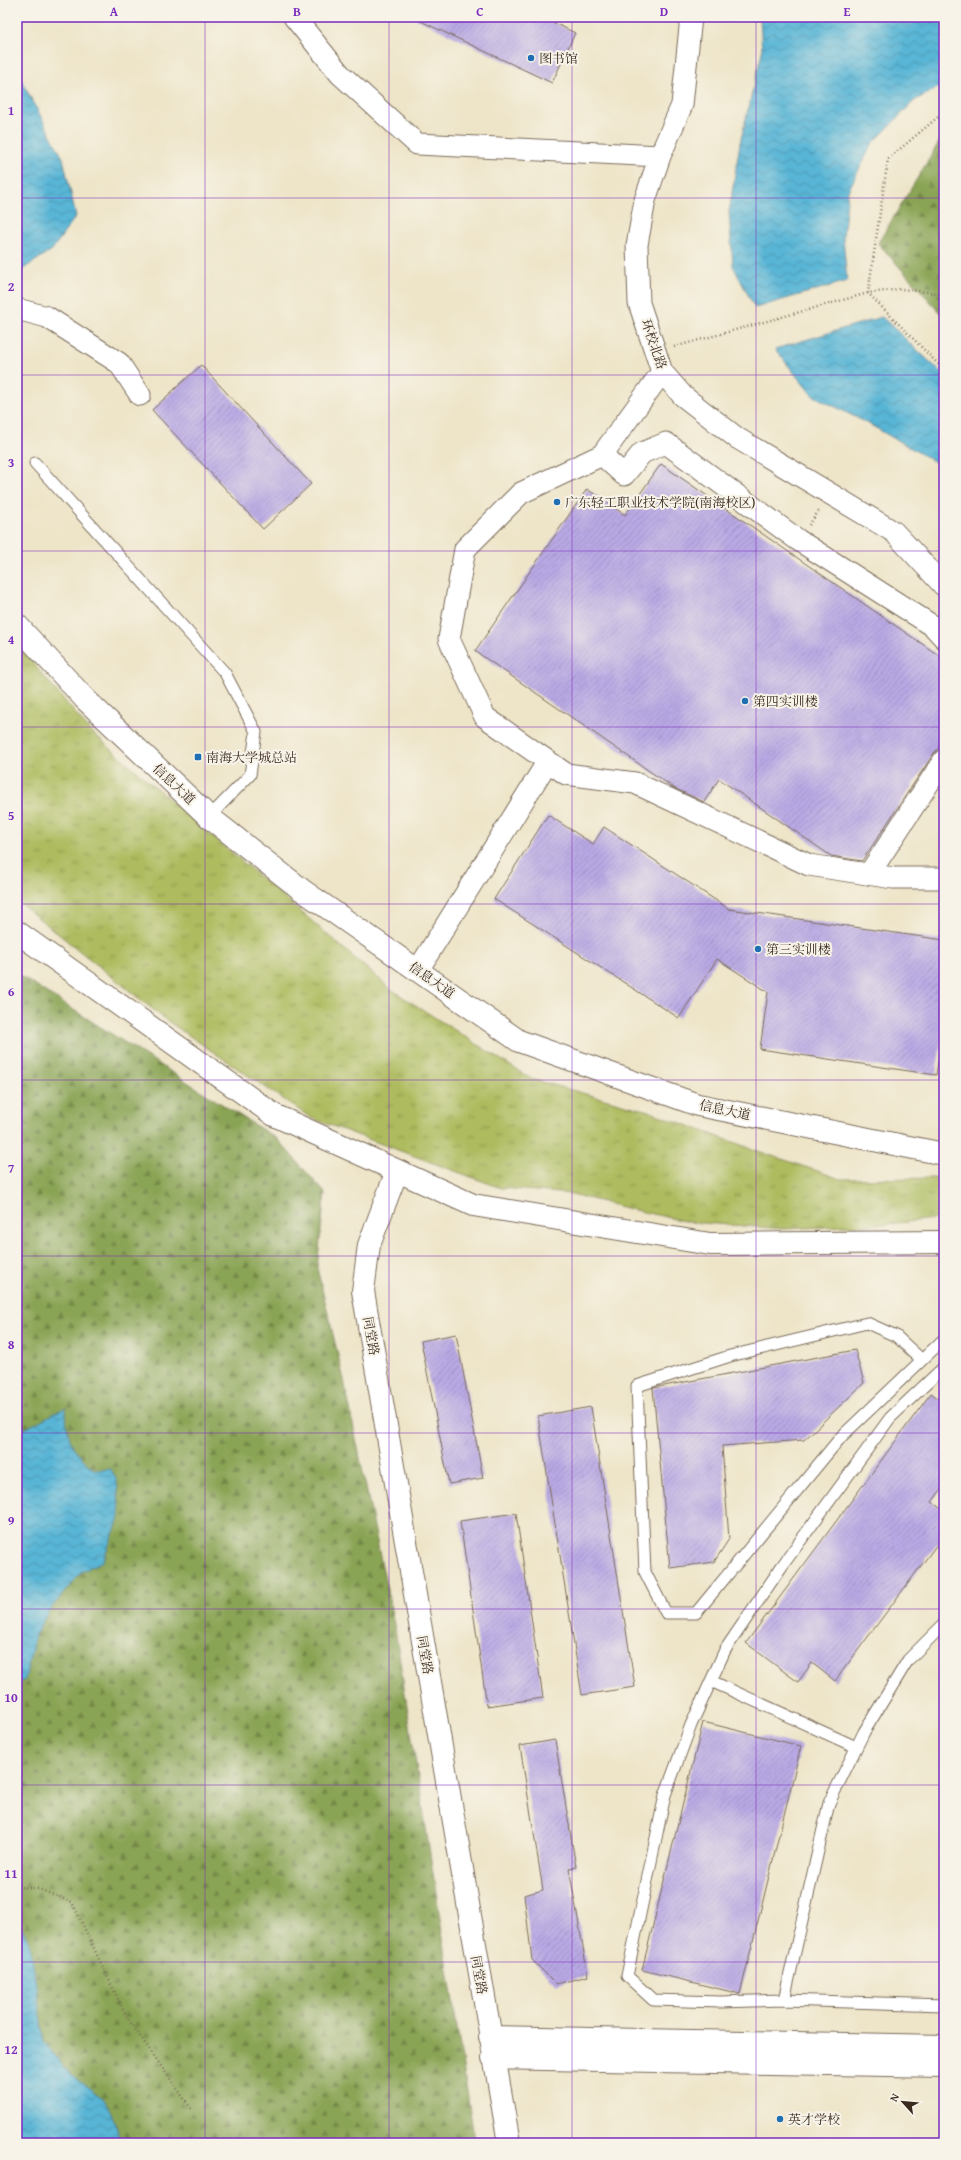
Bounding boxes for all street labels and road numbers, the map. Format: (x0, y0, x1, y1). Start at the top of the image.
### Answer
street label: 环校北路 (637, 316, 671, 372)
street label: 信息大道 (149, 759, 199, 809)
street label: 信息大道 (405, 957, 459, 1003)
street label: 信息大道 (698, 1095, 752, 1125)
street label: 同堂路 (358, 1315, 384, 1357)
street label: 同堂路 (412, 1634, 438, 1676)
street label: 同堂路 (466, 1954, 492, 1996)

